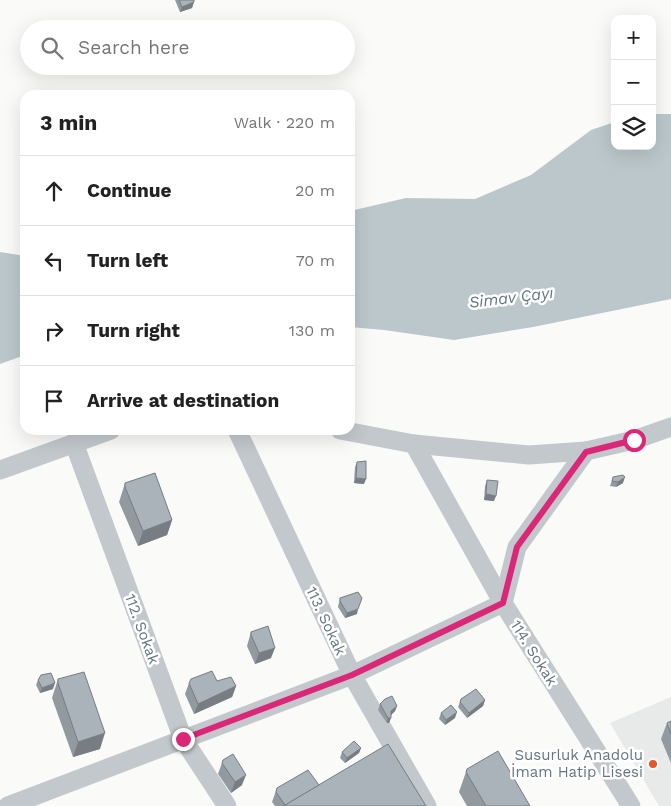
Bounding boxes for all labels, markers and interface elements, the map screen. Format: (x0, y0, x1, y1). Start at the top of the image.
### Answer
map controls (611, 15, 656, 150)
button: + (611, 15, 656, 60)
search box (20, 20, 355, 75)
icon: search (38, 34, 66, 62)
text: Search here (78, 36, 189, 59)
button: − (611, 60, 656, 105)
button: layers (611, 105, 656, 150)
text: 3 min (40, 110, 97, 135)
text: Walk · 220 m (234, 113, 335, 132)
icon: ahead (40, 177, 68, 205)
text: Continue (87, 179, 171, 202)
text: 20 m (295, 181, 335, 200)
icon: left (40, 247, 68, 275)
text: Turn left (87, 249, 168, 272)
text: 70 m (296, 251, 335, 270)
water label: Simav Çayı (468, 283, 554, 312)
icon: right (40, 317, 68, 345)
text: Turn right (87, 319, 180, 342)
text: 130 m (289, 321, 335, 340)
icon: arrive (40, 387, 68, 415)
text: Arrive at destination (87, 389, 279, 412)
route start (623, 429, 646, 452)
street label: 113. Sokak (302, 584, 350, 659)
street label: 112. Sokak (121, 591, 163, 667)
street label: 114. Sokak (507, 617, 561, 689)
route end (172, 728, 195, 751)
place label: Susurluk Anadolu İmam Hatip Lisesi (511, 746, 643, 781)
marker: Susurluk Anadolu İmam Hatip Lisesi (647, 758, 659, 770)

